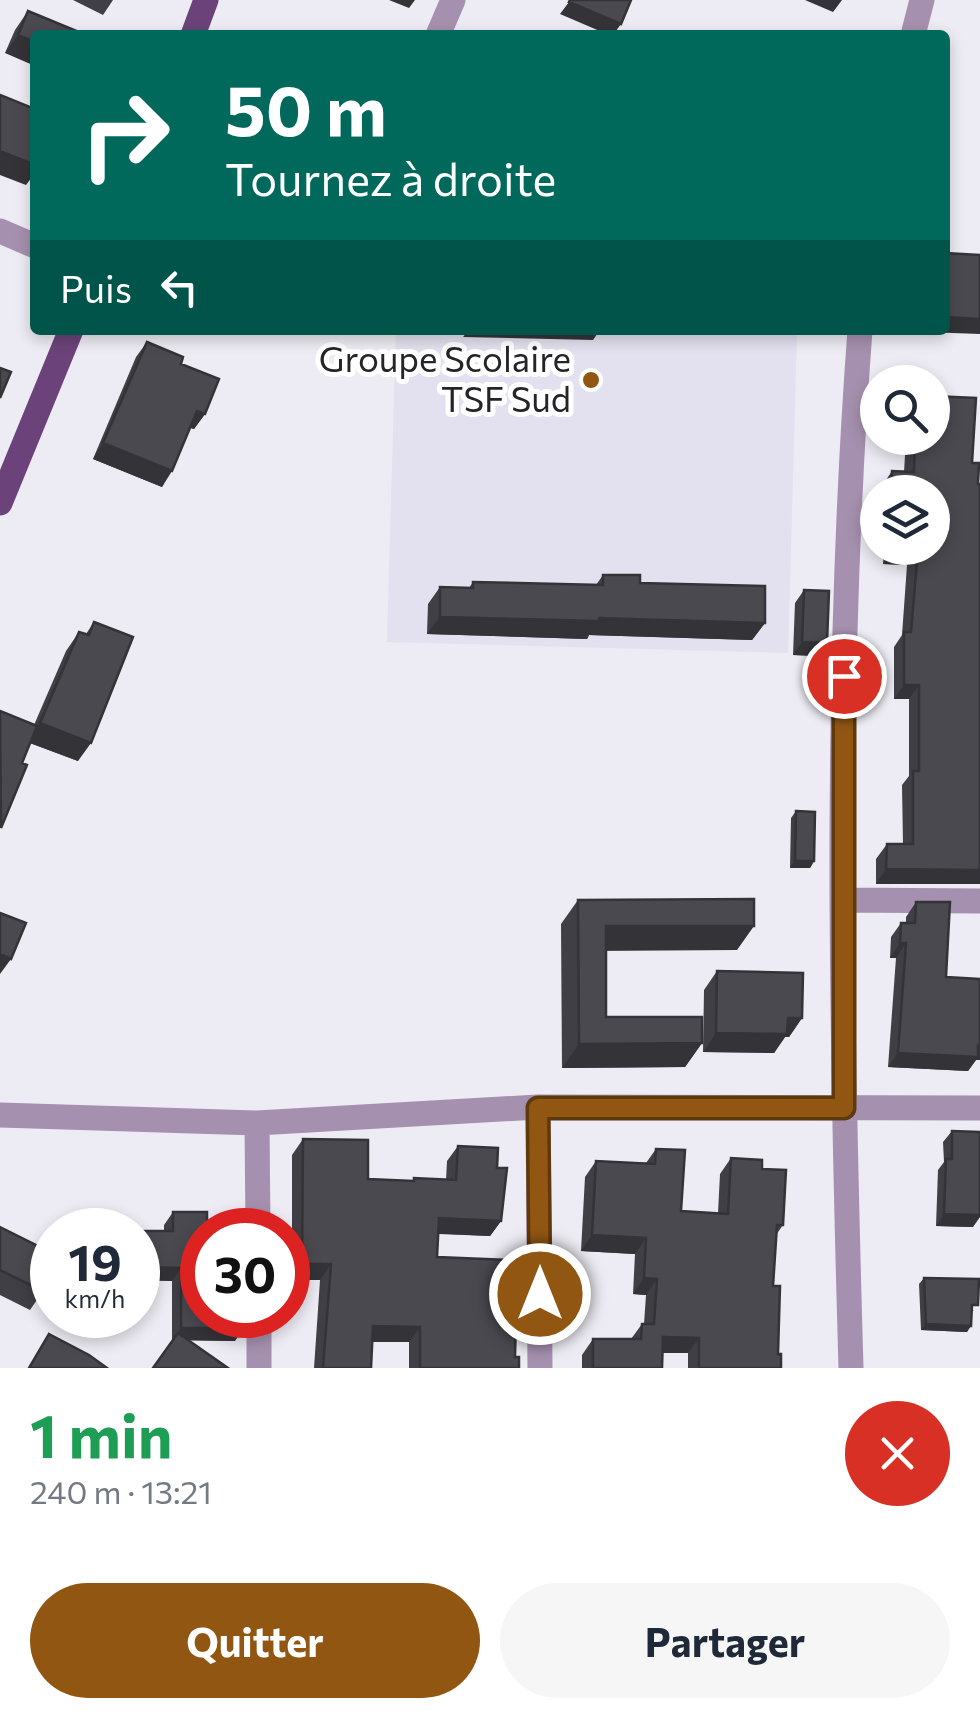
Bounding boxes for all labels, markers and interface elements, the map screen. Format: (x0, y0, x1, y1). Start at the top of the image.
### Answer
text: 50 m (225, 65, 387, 150)
icon: right (60, 70, 190, 200)
text: Tournez à droite (225, 150, 556, 205)
icon: left (152, 260, 207, 315)
text: Puis (60, 264, 132, 311)
place label: Groupe Scolaire TSF Sud (319, 336, 571, 419)
map controls (860, 365, 950, 565)
button: search (860, 365, 950, 455)
marker: Groupe Scolaire TSF Sud (580, 369, 602, 391)
button: layers (860, 475, 950, 565)
pin (802, 634, 887, 719)
icon: arrive (817, 649, 872, 704)
speed limit sign: 30 (180, 1208, 310, 1338)
text: 19 (68, 1230, 122, 1291)
position arrow (488, 1242, 592, 1346)
text: km/h (65, 1283, 125, 1313)
text: 1 min (30, 1397, 172, 1470)
button: close (845, 1401, 950, 1506)
text: 240 m · 13:21 (30, 1471, 212, 1511)
button: Quitter (30, 1583, 480, 1698)
button: Partager (500, 1583, 950, 1698)

